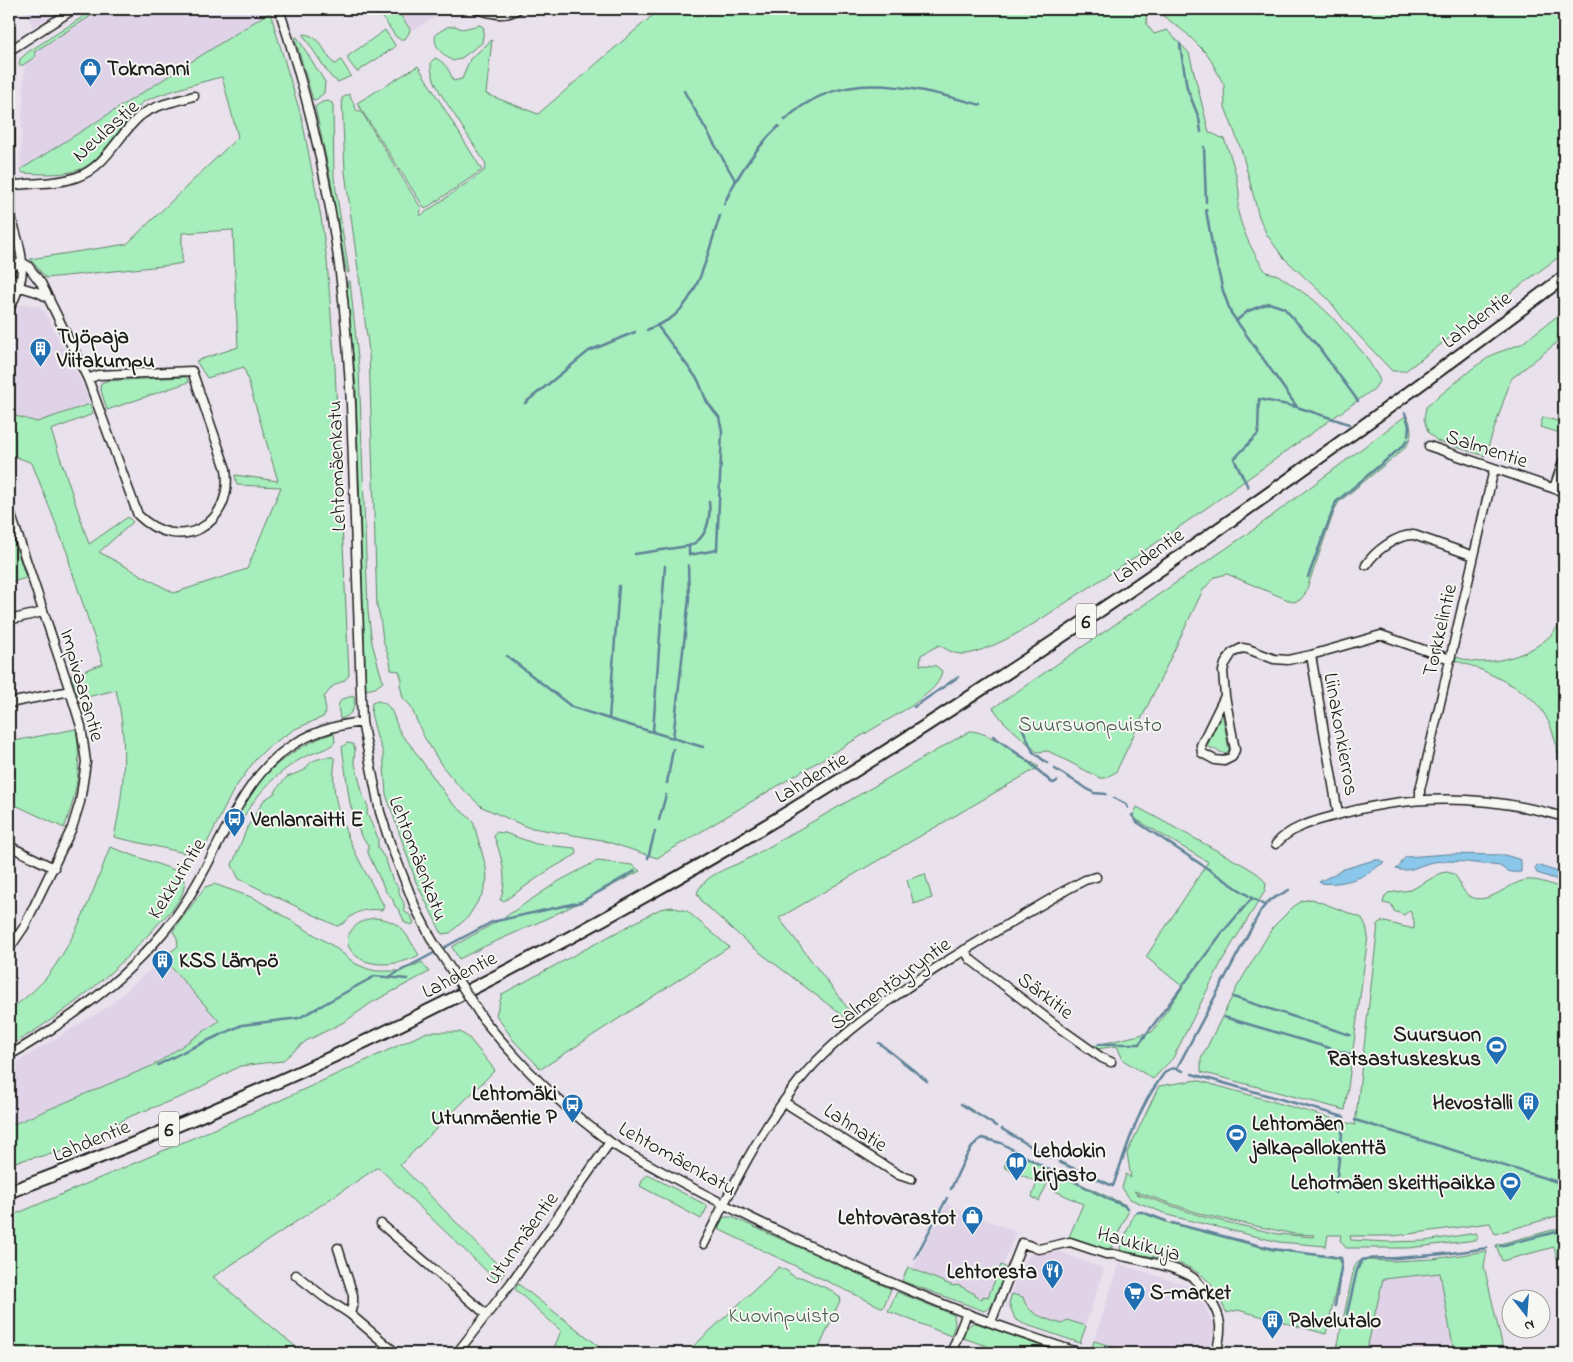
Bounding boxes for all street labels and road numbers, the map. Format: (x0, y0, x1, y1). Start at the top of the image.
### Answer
street label: Neulastie (66, 93, 147, 170)
street label: Lahdentie (1436, 284, 1519, 357)
street label: Lehtomäenkatu (321, 400, 355, 532)
street label: Salmentie (1441, 423, 1532, 477)
street label: Lahdentie (1107, 521, 1191, 592)
street label: Torkkelintie (1416, 581, 1466, 680)
road number: 6 (1076, 604, 1096, 638)
street label: Impivaarantie (51, 626, 112, 746)
street label: Liinakonkierros (1314, 670, 1366, 798)
street label: Lahdentie (770, 745, 855, 812)
street label: Lehtomäenkatu (380, 792, 455, 925)
street label: Kekkurintie (141, 832, 215, 926)
street label: Salmentöyryntie (825, 930, 959, 1040)
street label: Lahdentie (417, 944, 503, 1008)
street label: Särkitie (1010, 965, 1080, 1028)
street label: Lahnatie (817, 1097, 893, 1161)
road number: 6 (159, 1112, 179, 1146)
street label: Lahdentie (49, 1113, 135, 1171)
street label: Lehtomäenkatu (612, 1115, 742, 1205)
street label: Utunmäentie (478, 1186, 567, 1292)
street label: Haukikuja (1093, 1219, 1183, 1270)

